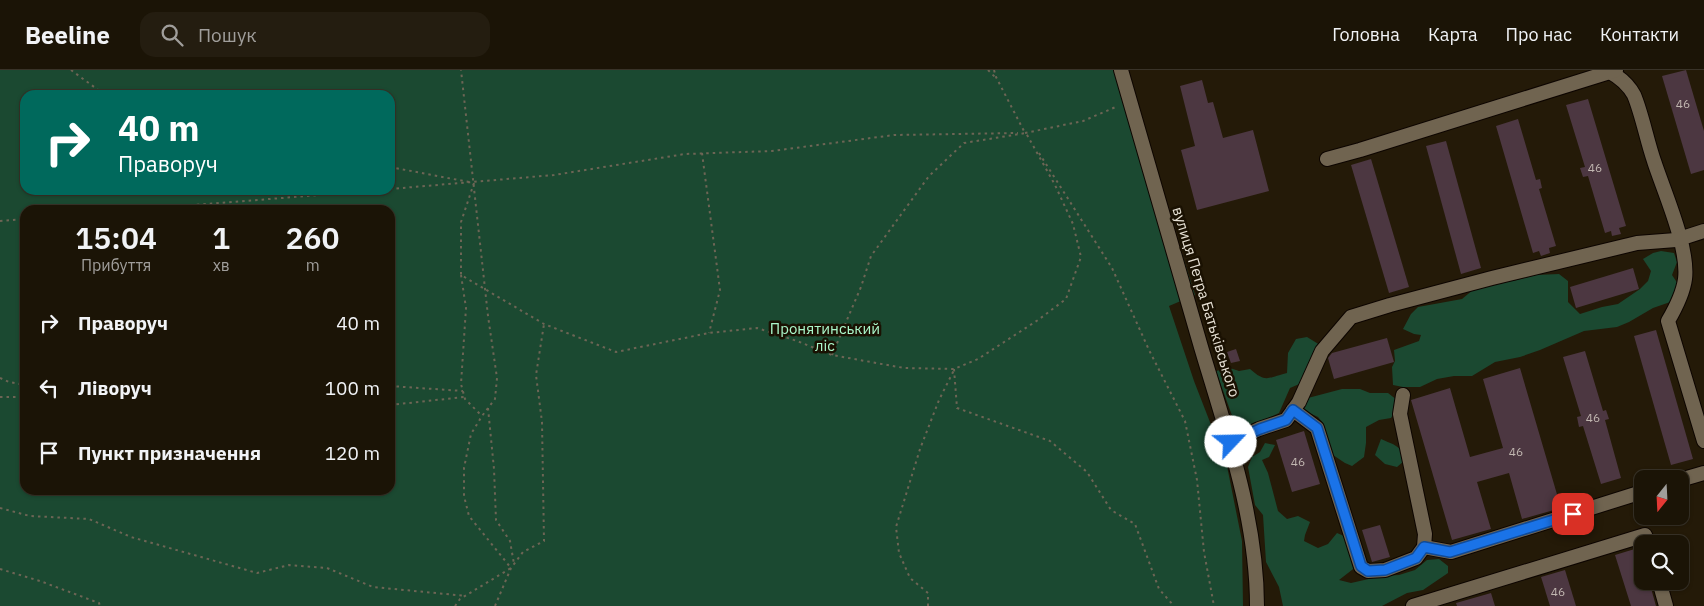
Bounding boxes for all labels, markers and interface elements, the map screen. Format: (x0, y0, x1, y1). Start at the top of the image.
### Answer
search box (140, 12, 490, 57)
text: Beeline (25, 19, 110, 51)
icon: search (158, 21, 186, 49)
text: Пошук (198, 23, 257, 47)
text: Головна (1332, 23, 1400, 46)
text: Карта (1428, 23, 1478, 46)
text: Про нас (1506, 23, 1572, 46)
text: Контакти (1600, 23, 1679, 46)
house number: 46 (1676, 96, 1690, 111)
text: 40 m (118, 105, 200, 151)
icon: right (35, 110, 100, 175)
text: Праворуч (118, 149, 218, 178)
house number: 46 (1588, 160, 1602, 175)
street label: вулиця Петра Батьківського (1168, 204, 1245, 399)
text: 15:04 (75, 218, 157, 257)
text: 1 (212, 218, 230, 257)
text: 260 (286, 218, 340, 257)
text: Прибуття (81, 255, 151, 275)
text: хв (213, 255, 230, 275)
text: m (306, 255, 320, 275)
icon: right (35, 309, 63, 337)
text: Праворуч (78, 311, 168, 335)
text: 40 m (336, 311, 380, 335)
park label: Пронятинський ліс (770, 319, 880, 355)
icon: left (35, 374, 63, 402)
text: Ліворуч (78, 376, 152, 400)
text: 100 m (325, 376, 380, 400)
house number: 46 (1586, 410, 1600, 425)
position arrow (1204, 415, 1256, 467)
icon: arrive (35, 439, 63, 467)
text: Пункт призначення (78, 441, 261, 465)
text: 120 m (325, 441, 380, 465)
house number: 46 (1509, 444, 1523, 459)
house number: 46 (1291, 454, 1305, 469)
north arrow (1634, 470, 1689, 525)
map controls (1634, 470, 1689, 590)
pin (1552, 493, 1594, 535)
icon: arrive (1559, 500, 1587, 528)
button: search (1634, 535, 1689, 590)
house number: 46 (1551, 584, 1565, 599)

